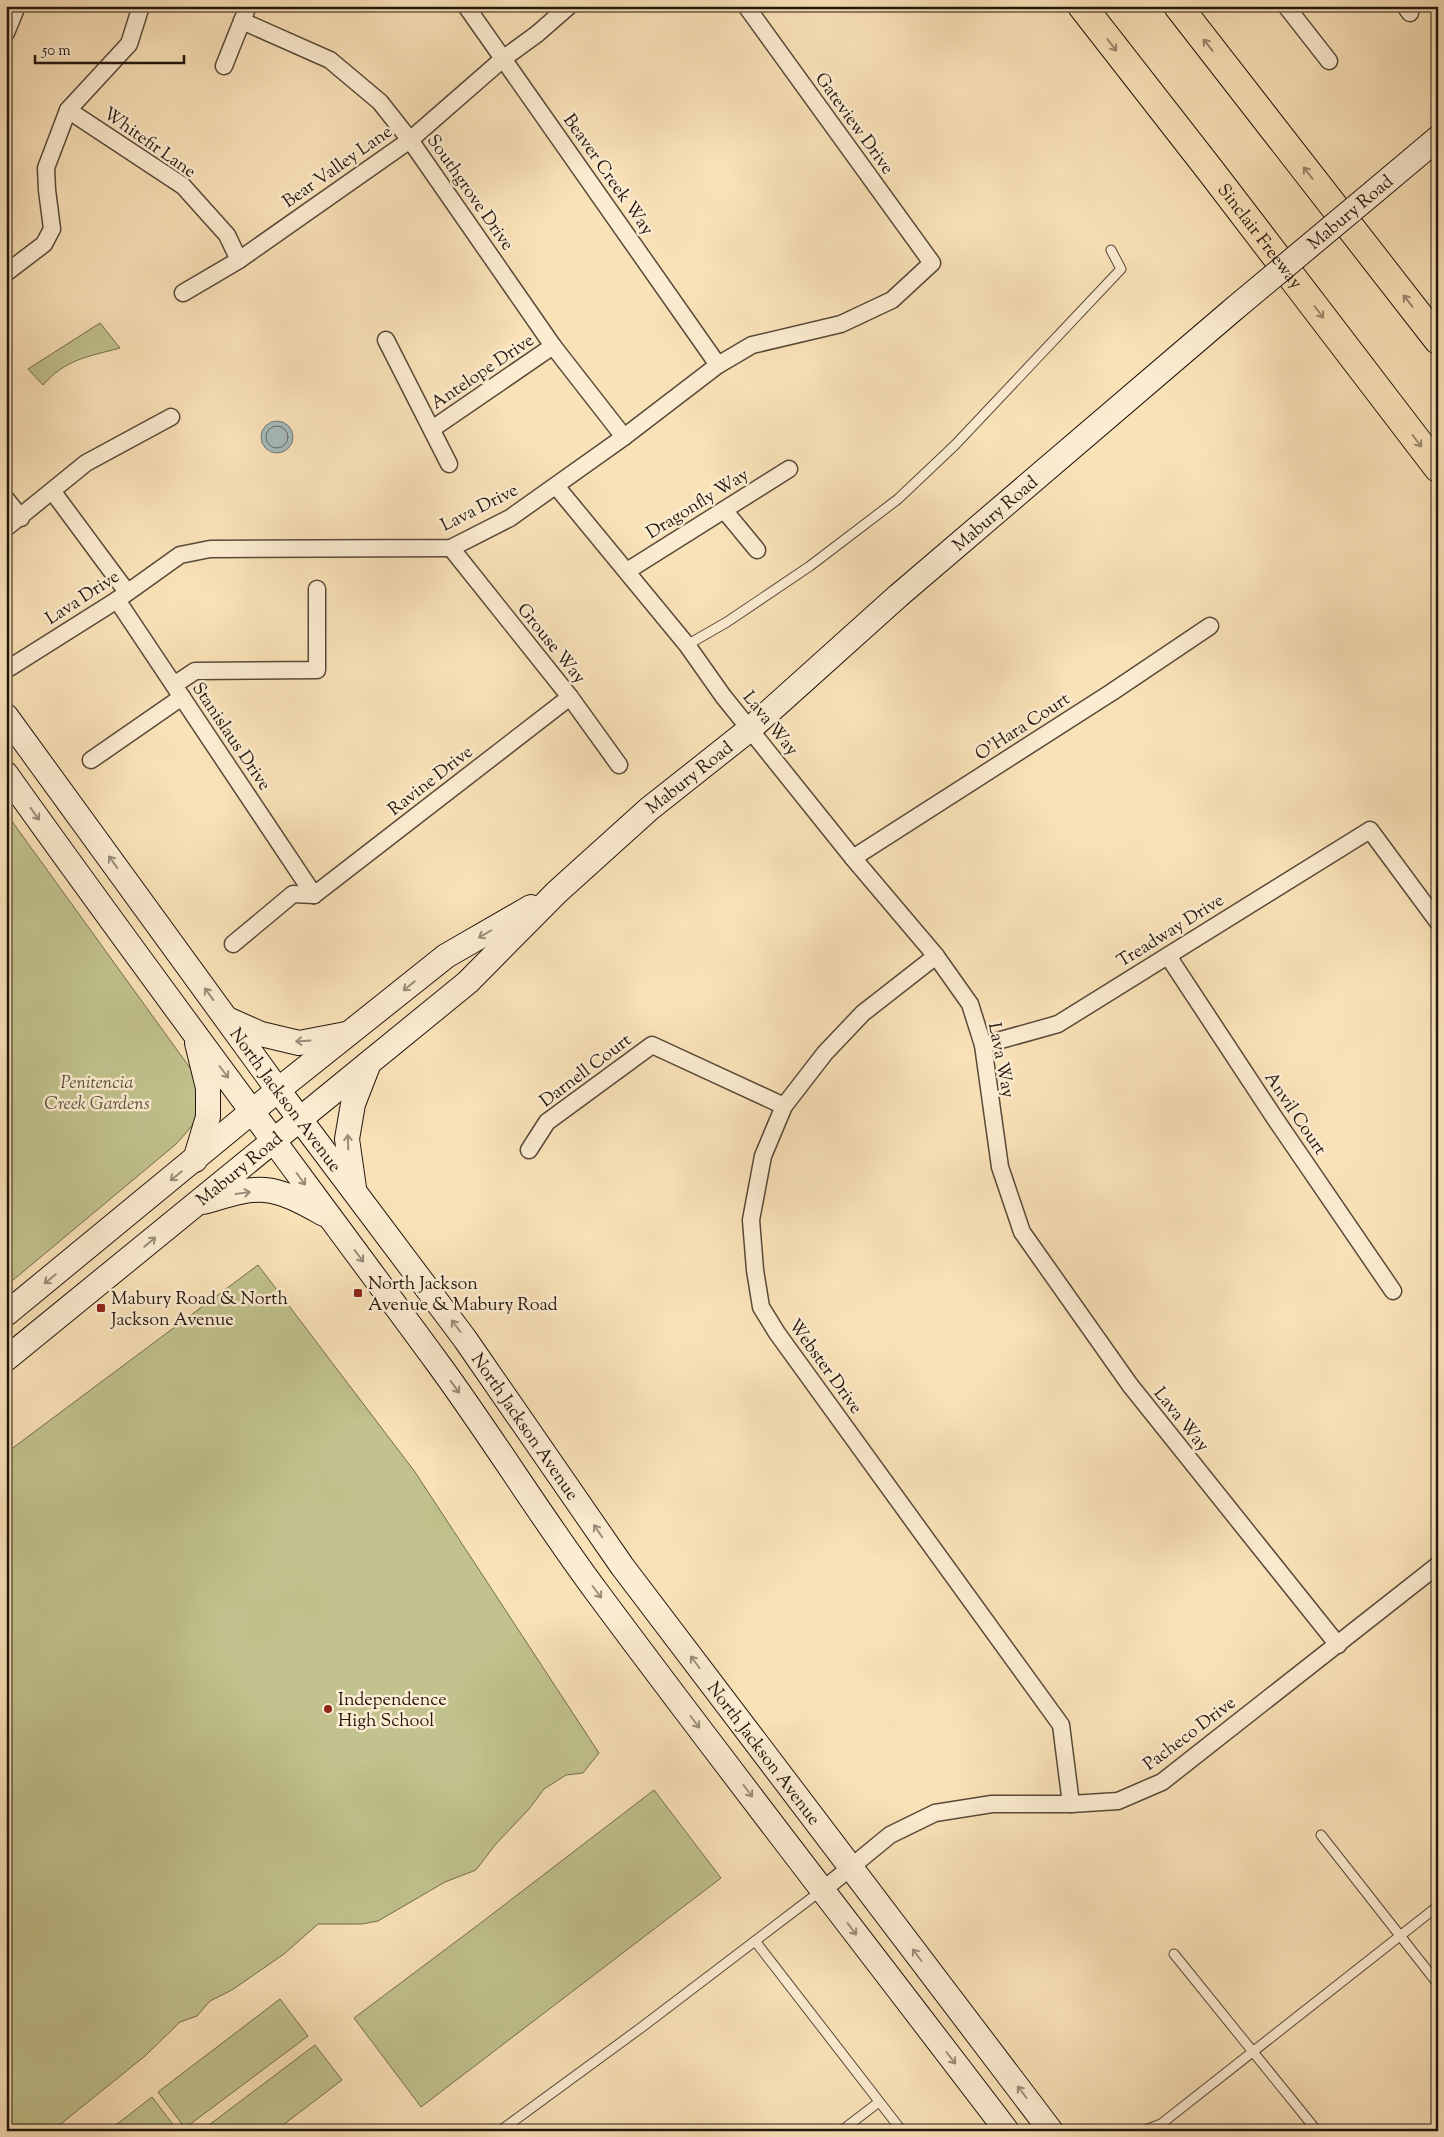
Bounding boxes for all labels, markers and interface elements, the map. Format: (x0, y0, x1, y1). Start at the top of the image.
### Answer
scale bar (35, 32, 184, 64)
one-way arrow (1106, 38, 1117, 51)
one-way arrow (1203, 39, 1214, 52)
text: 50 m (41, 41, 71, 62)
street label: Gateview Drive (808, 68, 899, 180)
street label: Whitefir Lane (97, 102, 201, 185)
street label: Beaver Creek Way (556, 109, 659, 241)
street label: Bear Valley Lane (278, 120, 398, 215)
street label: Southgrove Drive (419, 130, 519, 257)
one-way arrow (1303, 167, 1314, 180)
street label: Mabury Road (1303, 170, 1400, 257)
street label: Sinclair Freeway (1210, 179, 1308, 295)
one-way arrow (1402, 295, 1413, 308)
one-way arrow (1313, 305, 1324, 318)
street label: Antelope Drive (426, 328, 540, 417)
one-way arrow (1412, 434, 1422, 448)
street label: Dragonfly Way (642, 463, 754, 547)
street label: Mabury Road (948, 471, 1044, 559)
street label: Lava Drive (437, 478, 523, 539)
street label: Lava Drive (41, 565, 125, 632)
street label: Grouse Way (510, 598, 591, 690)
street label: Stanislaus Drive (184, 678, 276, 796)
street label: Lava Way (735, 686, 804, 762)
street label: O'Hara Court (971, 687, 1076, 768)
street label: Mabury Road (641, 736, 740, 822)
street label: Ravine Drive (383, 740, 479, 823)
one-way arrow (29, 807, 40, 820)
one-way arrow (108, 855, 118, 869)
street label: Treadway Drive (1112, 888, 1230, 975)
one-way arrow (478, 929, 492, 939)
one-way arrow (402, 981, 415, 992)
one-way arrow (204, 987, 214, 1001)
street label: Lava Way (980, 1020, 1020, 1100)
street label: North Jackson Avenue (222, 1023, 347, 1179)
street label: Darnell Court (535, 1028, 637, 1115)
one-way arrow (295, 1037, 311, 1046)
one-way arrow (219, 1065, 230, 1078)
street label: Anvil Court (1257, 1067, 1332, 1161)
park label: Penitencia Creek Gardens (44, 1071, 150, 1118)
street label: Mabury Road (192, 1127, 289, 1213)
one-way arrow (344, 1134, 353, 1150)
one-way arrow (169, 1170, 182, 1181)
one-way arrow (296, 1172, 306, 1186)
one-way arrow (234, 1188, 250, 1198)
one-way arrow (143, 1237, 156, 1248)
one-way arrow (353, 1249, 364, 1262)
place label: North Jackson Avenue & Mabury Road (368, 1272, 558, 1319)
one-way arrow (43, 1273, 56, 1284)
place label: Mabury Road & North Jackson Avenue (110, 1287, 288, 1334)
marker: North Jackson Avenue & Mabury Road (352, 1287, 364, 1299)
marker: Mabury Road & North Jackson Avenue (95, 1302, 107, 1314)
street label: Webster Drive (781, 1314, 868, 1420)
one-way arrow (451, 1319, 461, 1333)
street label: North Jackson Avenue (464, 1348, 584, 1506)
one-way arrow (450, 1380, 460, 1394)
street label: Lava Way (1146, 1382, 1215, 1458)
one-way arrow (593, 1524, 603, 1538)
one-way arrow (592, 1585, 603, 1599)
one-way arrow (689, 1656, 700, 1669)
street label: North Jackson Avenue (700, 1677, 826, 1832)
place label: Independence High School (338, 1688, 447, 1735)
street label: Pacheco Drive (1138, 1691, 1242, 1778)
marker: Independence High School (322, 1703, 334, 1715)
one-way arrow (690, 1715, 701, 1728)
one-way arrow (743, 1784, 753, 1798)
one-way arrow (847, 1922, 858, 1935)
one-way arrow (912, 1948, 922, 1962)
one-way arrow (946, 2051, 956, 2065)
one-way arrow (1017, 2085, 1027, 2099)

